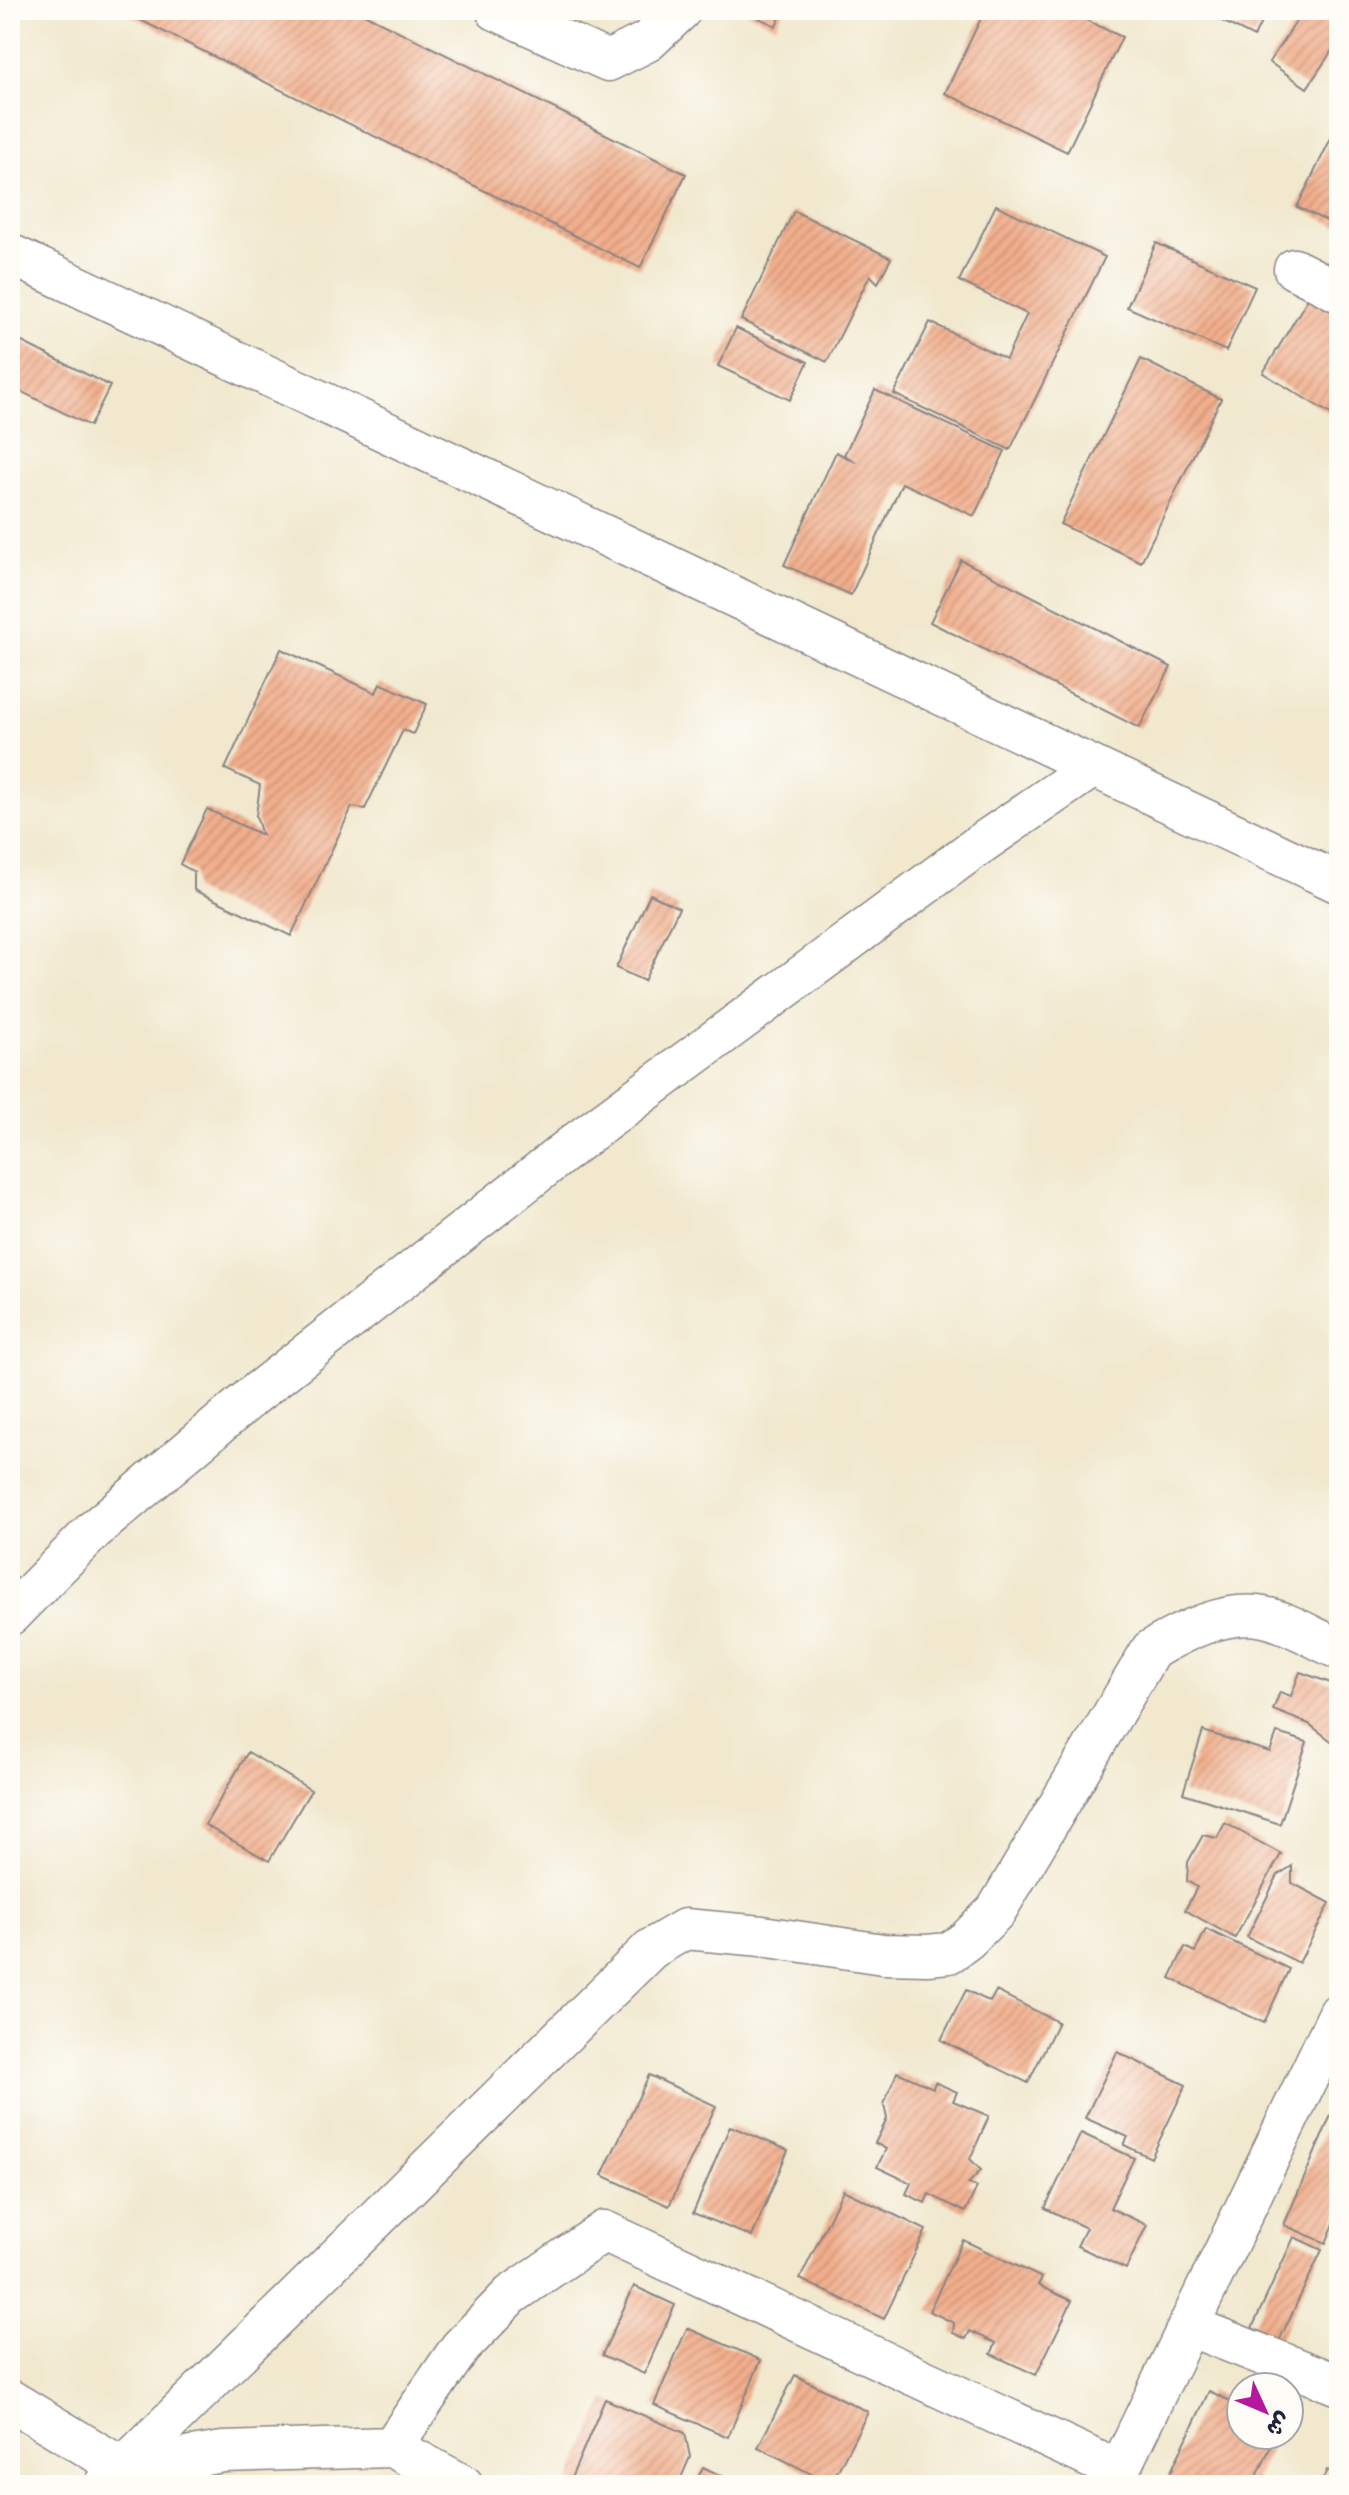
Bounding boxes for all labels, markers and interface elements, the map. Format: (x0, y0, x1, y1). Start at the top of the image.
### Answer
north arrow (1225, 2371, 1305, 2451)
text: ش (1259, 2405, 1296, 2442)

